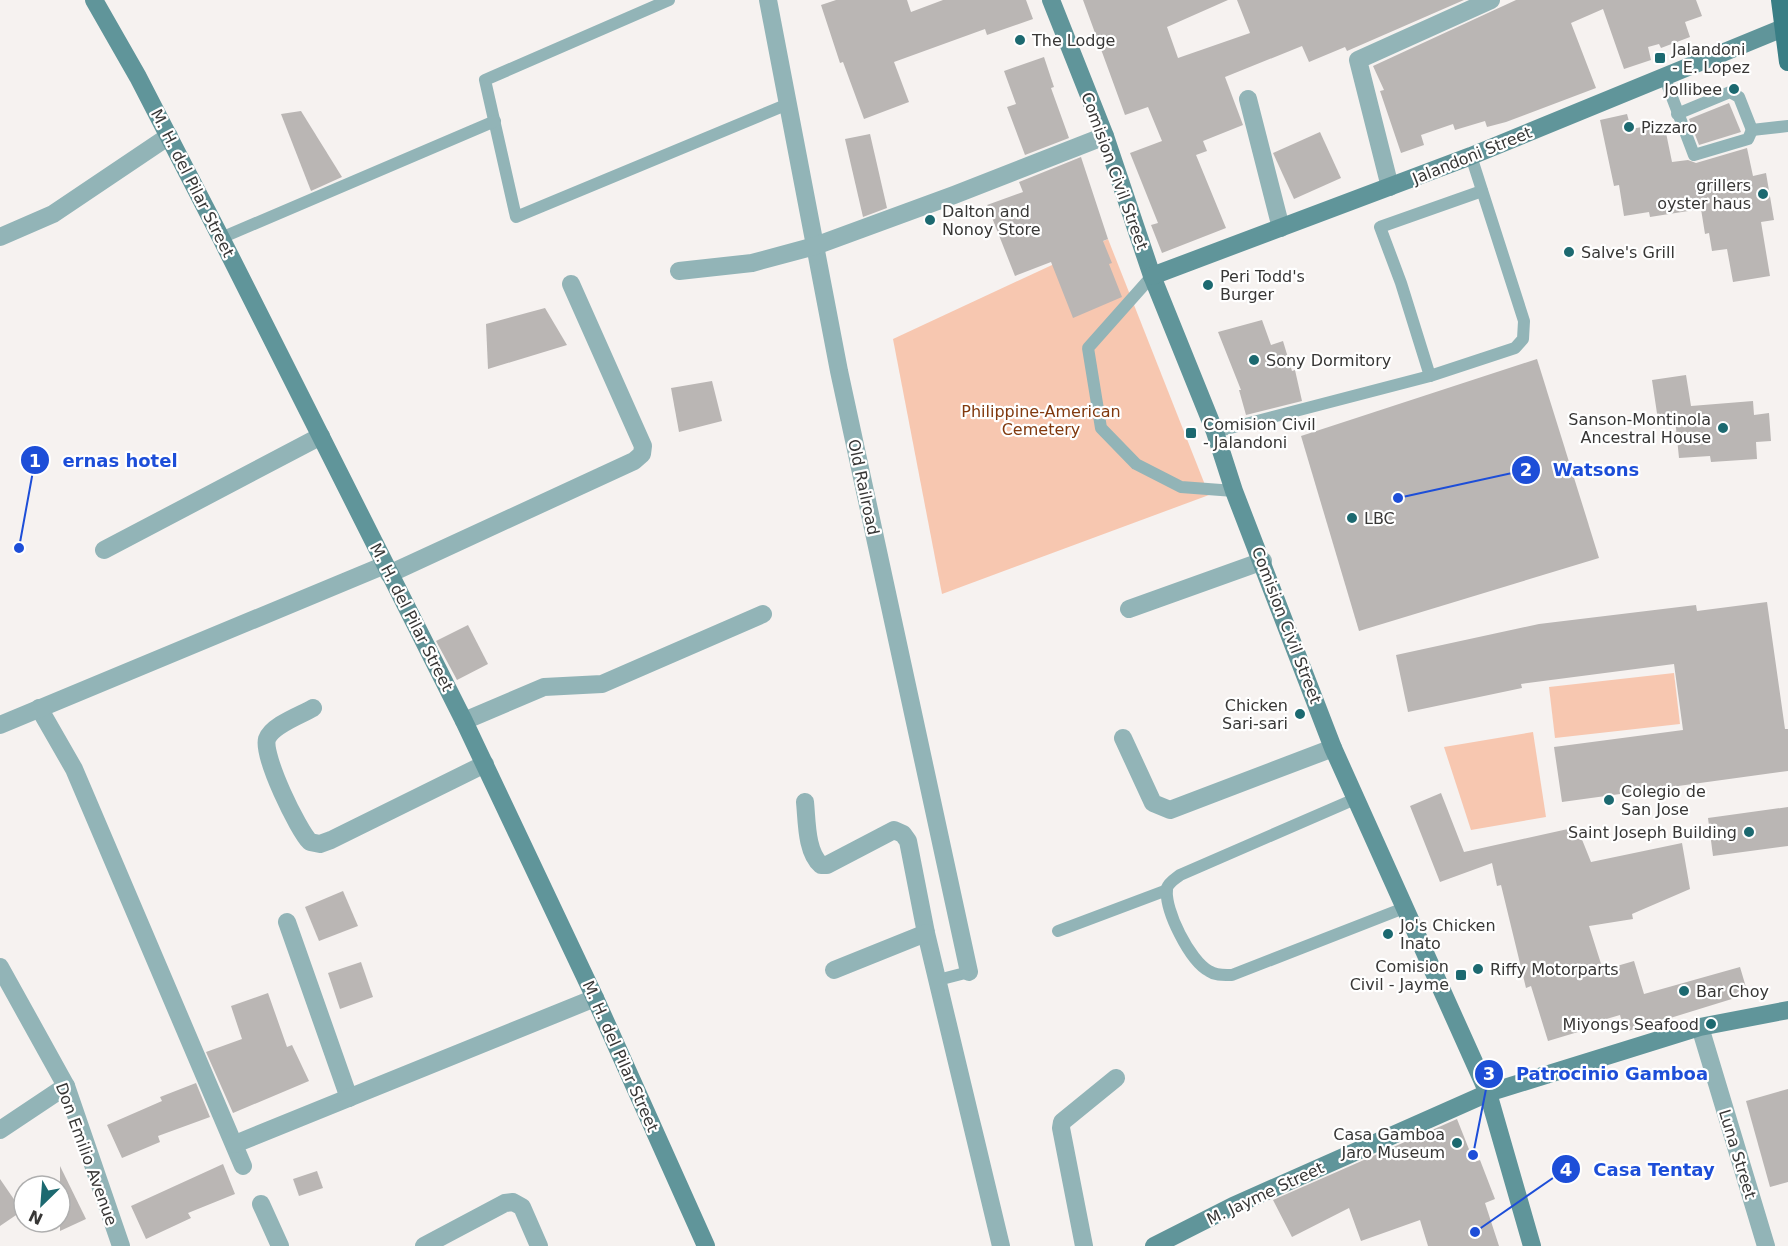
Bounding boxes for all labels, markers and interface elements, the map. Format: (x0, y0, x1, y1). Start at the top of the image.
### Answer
place label: The Lodge (1031, 31, 1115, 50)
marker: The Lodge (1013, 33, 1027, 47)
place label: Jalandoni - E. Lopez (1671, 40, 1750, 77)
marker: Jalandoni - E. Lopez (1653, 51, 1667, 65)
place label: Jollibee (1663, 80, 1722, 99)
marker: Jollibee (1727, 82, 1741, 96)
street label: Comision Civil Street (1077, 90, 1152, 253)
street label: M. H. del Pilar Street (147, 106, 238, 260)
place label: Pizzaro (1641, 118, 1697, 137)
marker: Pizzaro (1622, 120, 1636, 134)
street label: Jalandoni Street (1409, 123, 1535, 188)
place label: grillers oyster haus (1657, 176, 1751, 213)
marker: grillers oyster haus (1756, 187, 1770, 201)
place label: Dalton and Nonoy Store (942, 202, 1041, 239)
marker: Dalton and Nonoy Store (923, 213, 937, 227)
place label: Salve's Grill (1581, 243, 1675, 262)
marker: Salve's Grill (1562, 245, 1576, 259)
place label: Peri Todd's Burger (1220, 267, 1305, 304)
marker: Peri Todd's Burger (1201, 278, 1215, 292)
place label: Sony Dormitory (1266, 351, 1391, 370)
marker: Sony Dormitory (1247, 353, 1261, 367)
park label: Philippine-American Cemetery (961, 402, 1121, 439)
place label: Sanson-Montinola Ancestral House (1568, 410, 1711, 447)
place label: Comision Civil - Jalandoni (1203, 415, 1316, 452)
marker: Sanson-Montinola Ancestral House (1716, 421, 1730, 435)
marker: Comision Civil - Jalandoni (1184, 426, 1198, 440)
street label: Old Railroad (844, 437, 883, 537)
callout: ernas hotel (20, 442, 189, 478)
text: 1 (29, 450, 41, 471)
text: ernas hotel (62, 450, 178, 471)
callout: Watsons (1511, 452, 1652, 488)
text: 2 (1520, 459, 1532, 480)
text: Watsons (1553, 459, 1639, 480)
place label: LBC (1364, 509, 1395, 528)
marker: LBC (1345, 511, 1359, 525)
street label: M. H. del Pilar Street (366, 540, 457, 694)
street label: Comision Civil Street (1248, 544, 1325, 706)
place label: Chicken Sari-sari (1222, 696, 1288, 733)
marker: Chicken Sari-sari (1293, 707, 1307, 721)
place label: Colegio de San Jose (1621, 782, 1706, 819)
marker: Colegio de San Jose (1602, 793, 1616, 807)
place label: Saint Joseph Building (1568, 823, 1737, 842)
marker: Saint Joseph Building (1742, 825, 1756, 839)
place label: Jo's Chicken Inato (1399, 916, 1496, 953)
marker: Jo's Chicken Inato (1381, 927, 1395, 941)
place label: Comision Civil - Jayme (1350, 957, 1449, 994)
place label: Riffy Motorparts (1490, 960, 1619, 979)
marker: Riffy Motorparts (1471, 962, 1485, 976)
marker: Comision Civil - Jayme (1454, 968, 1468, 982)
street label: M. H. del Pilar Street (579, 978, 663, 1135)
place label: Bar Choy (1696, 982, 1769, 1001)
marker: Bar Choy (1677, 984, 1691, 998)
place label: Miyongs Seafood (1563, 1015, 1699, 1034)
marker: Miyongs Seafood (1704, 1017, 1718, 1031)
callout: Patrocinio Gamboa (1474, 1056, 1720, 1092)
text: 3 (1483, 1063, 1495, 1084)
text: Patrocinio Gamboa (1516, 1063, 1708, 1084)
street label: Don Emilio Avenue (52, 1080, 121, 1228)
street label: Luna Street (1715, 1107, 1760, 1201)
place label: Casa Gamboa Jaro Museum (1333, 1125, 1445, 1162)
marker: Casa Gamboa Jaro Museum (1450, 1136, 1464, 1150)
callout: Casa Tentay (1551, 1151, 1726, 1187)
street label: M. Jayme Street (1204, 1158, 1327, 1229)
text: 4 (1560, 1159, 1572, 1180)
text: Casa Tentay (1593, 1159, 1715, 1180)
north arrow (12, 1174, 72, 1234)
text: N (26, 1206, 46, 1229)

